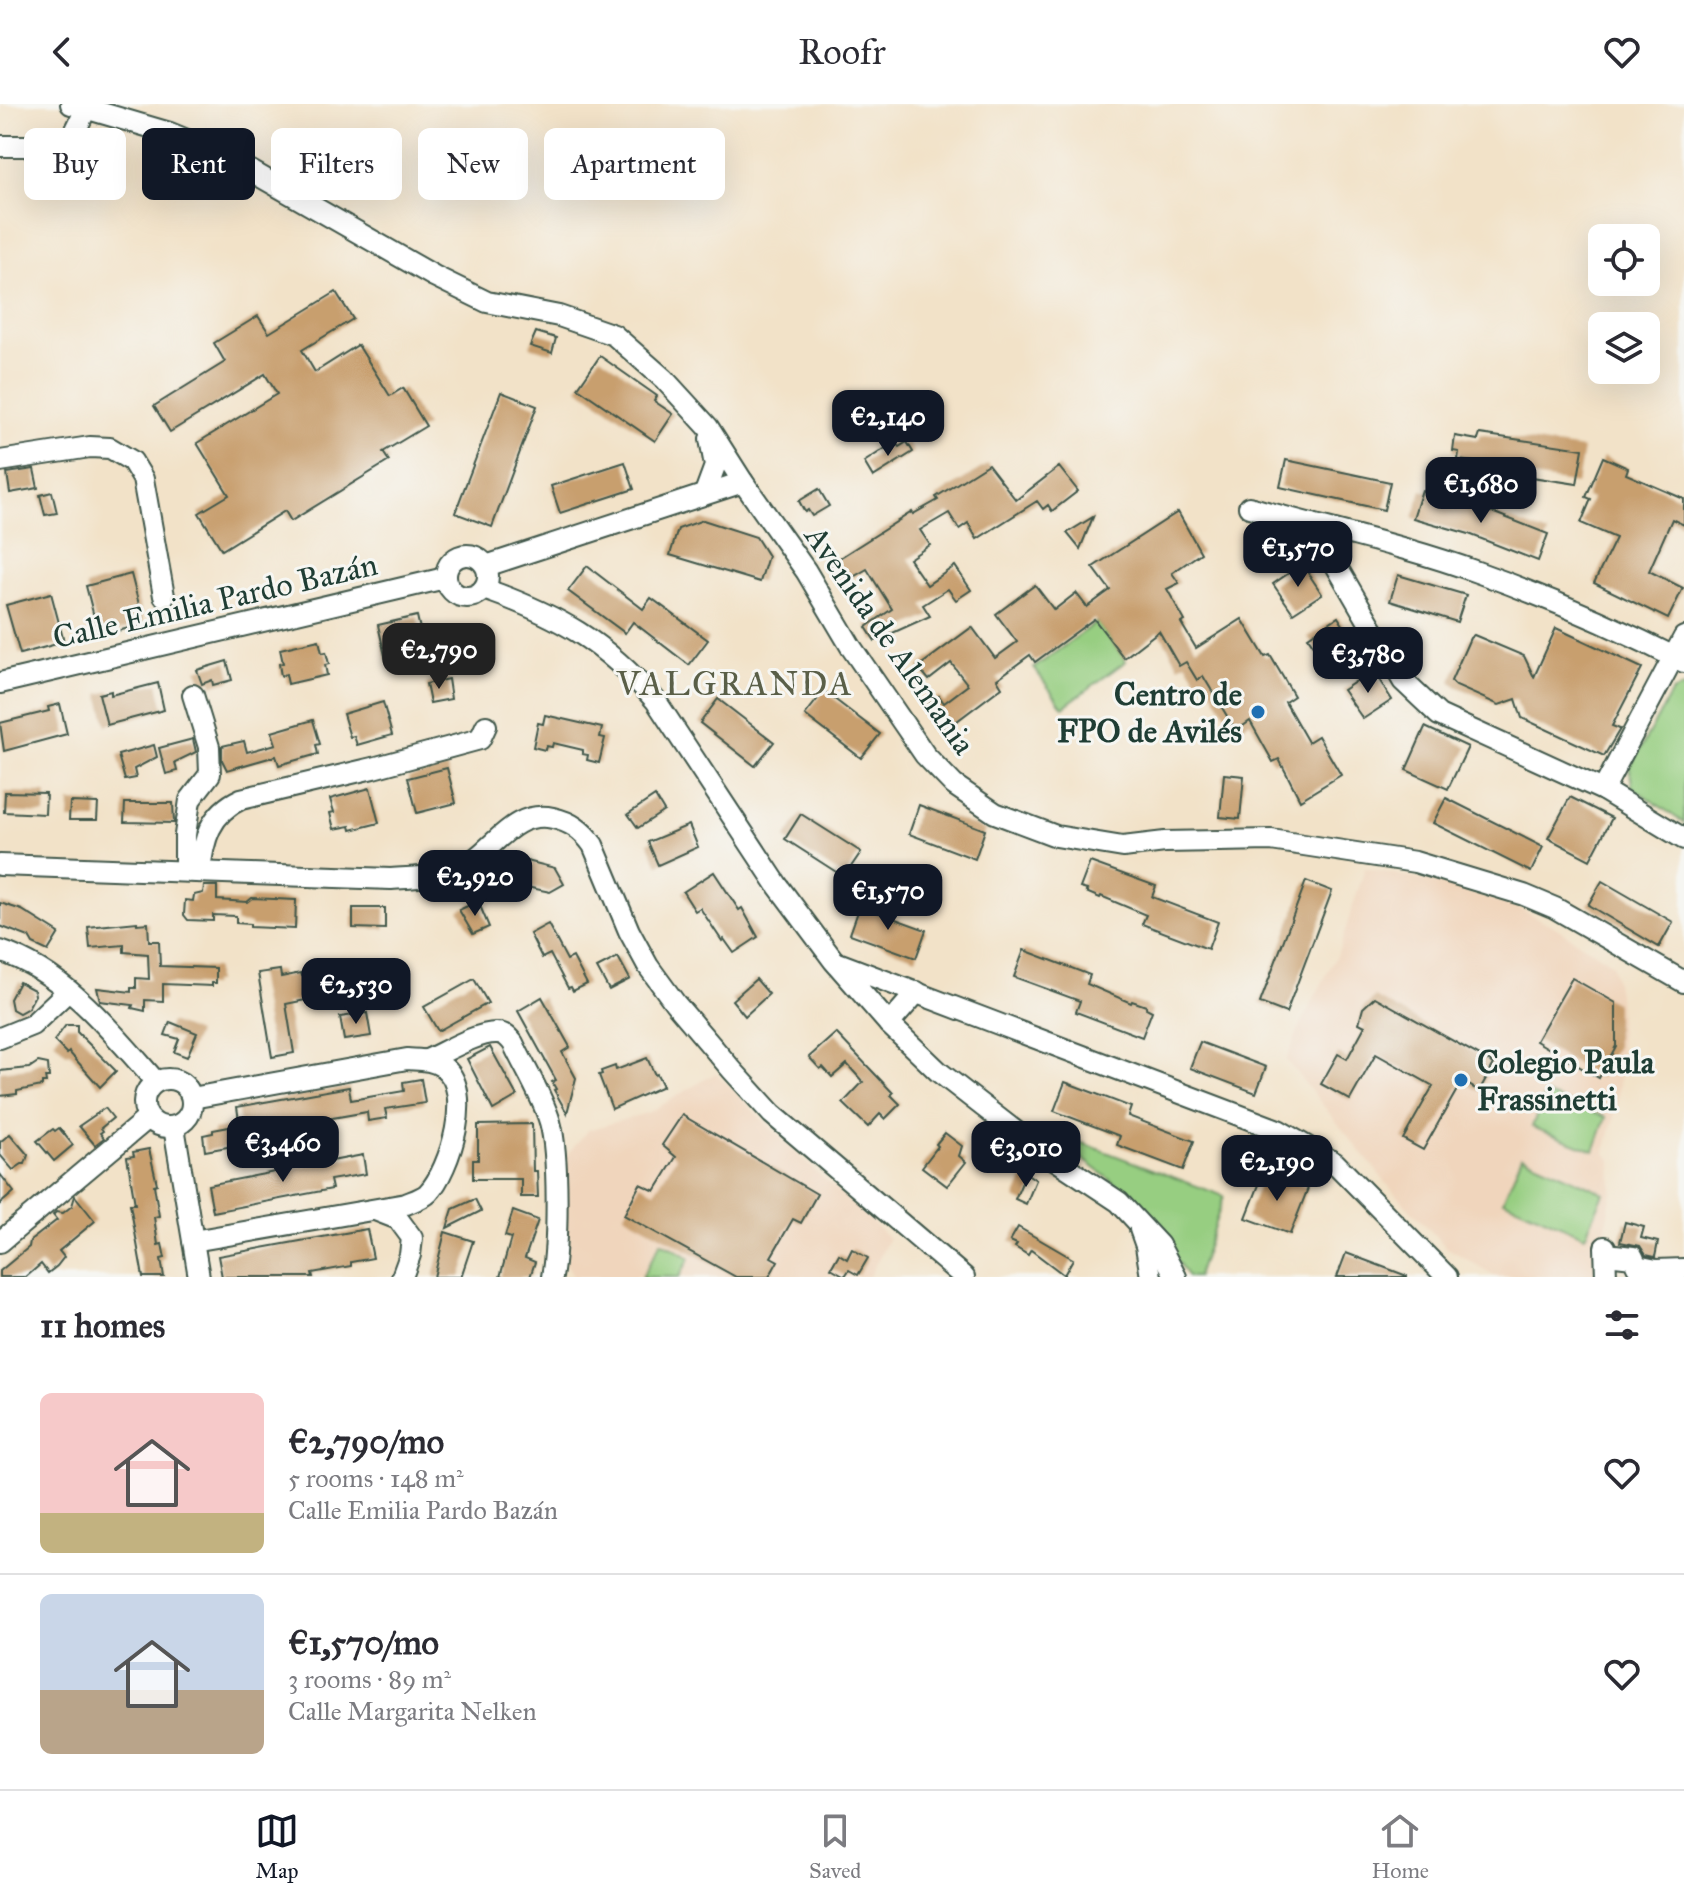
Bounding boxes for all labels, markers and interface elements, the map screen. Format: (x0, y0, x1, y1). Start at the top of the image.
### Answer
icon: back (40, 30, 84, 74)
text: Roofr (798, 30, 886, 74)
icon: heart (1600, 30, 1644, 74)
chip: Buy (24, 128, 126, 200)
chip: Rent (142, 128, 255, 200)
chip: Filters (271, 128, 402, 200)
chip: New (418, 128, 528, 200)
chip: Apartment (544, 128, 725, 200)
map controls (1588, 224, 1660, 384)
button: locate (1588, 224, 1660, 296)
button: layers (1588, 312, 1660, 384)
pin: €2,140 (823, 390, 953, 458)
text: €2,140 (850, 400, 926, 432)
pin: €1,680 (1416, 457, 1546, 525)
text: €1,680 (1443, 467, 1519, 499)
street label: Avenida de Alemania (795, 516, 984, 762)
pin: €1,570 (1233, 521, 1363, 589)
text: €1,570 (1261, 531, 1335, 563)
street label: Calle Emilia Pardo Bazán (49, 545, 381, 657)
pin: €2,790 (374, 623, 504, 691)
pin: €3,780 (1303, 627, 1433, 695)
text: €2,790 (400, 633, 478, 665)
text: €3,780 (1331, 637, 1405, 669)
district label: VALGRANDA (615, 663, 854, 704)
place label: Centro de FPO de Avilés (1057, 675, 1242, 751)
marker: Centro de FPO de Avilés (1249, 703, 1267, 721)
pin: €2,920 (410, 850, 540, 918)
text: €2,920 (436, 860, 514, 892)
pin: €1,570 (823, 864, 953, 932)
text: €1,570 (851, 874, 925, 906)
pin: €2,530 (291, 958, 421, 1026)
text: €2,530 (319, 968, 393, 1000)
place label: Colegio Paula Frassinetti (1477, 1043, 1656, 1119)
marker: Colegio Paula Frassinetti (1452, 1071, 1470, 1089)
pin: €3,460 (218, 1116, 348, 1184)
pin: €3,010 (961, 1121, 1091, 1189)
text: €3,460 (245, 1126, 321, 1158)
text: €3,010 (989, 1131, 1063, 1163)
pin: €2,190 (1212, 1135, 1342, 1203)
text: €2,190 (1239, 1145, 1315, 1177)
icon: filters (1600, 1303, 1644, 1347)
text: 11 homes (40, 1305, 165, 1346)
text: €2,790/mo (288, 1421, 444, 1462)
icon: home (104, 1425, 200, 1521)
icon: heart (1600, 1451, 1644, 1495)
text: 5 rooms · 148 m² (288, 1462, 464, 1494)
text: Calle Emilia Pardo Bazán (288, 1494, 558, 1526)
text: €1,570/mo (288, 1622, 439, 1663)
icon: home (104, 1626, 200, 1722)
icon: heart (1600, 1652, 1644, 1696)
text: 3 rooms · 89 m² (288, 1663, 451, 1695)
text: Calle Margarita Nelken (288, 1695, 537, 1727)
tab: Map (255, 1809, 299, 1884)
tab: Saved (809, 1809, 861, 1884)
tab: Home (1371, 1809, 1429, 1884)

